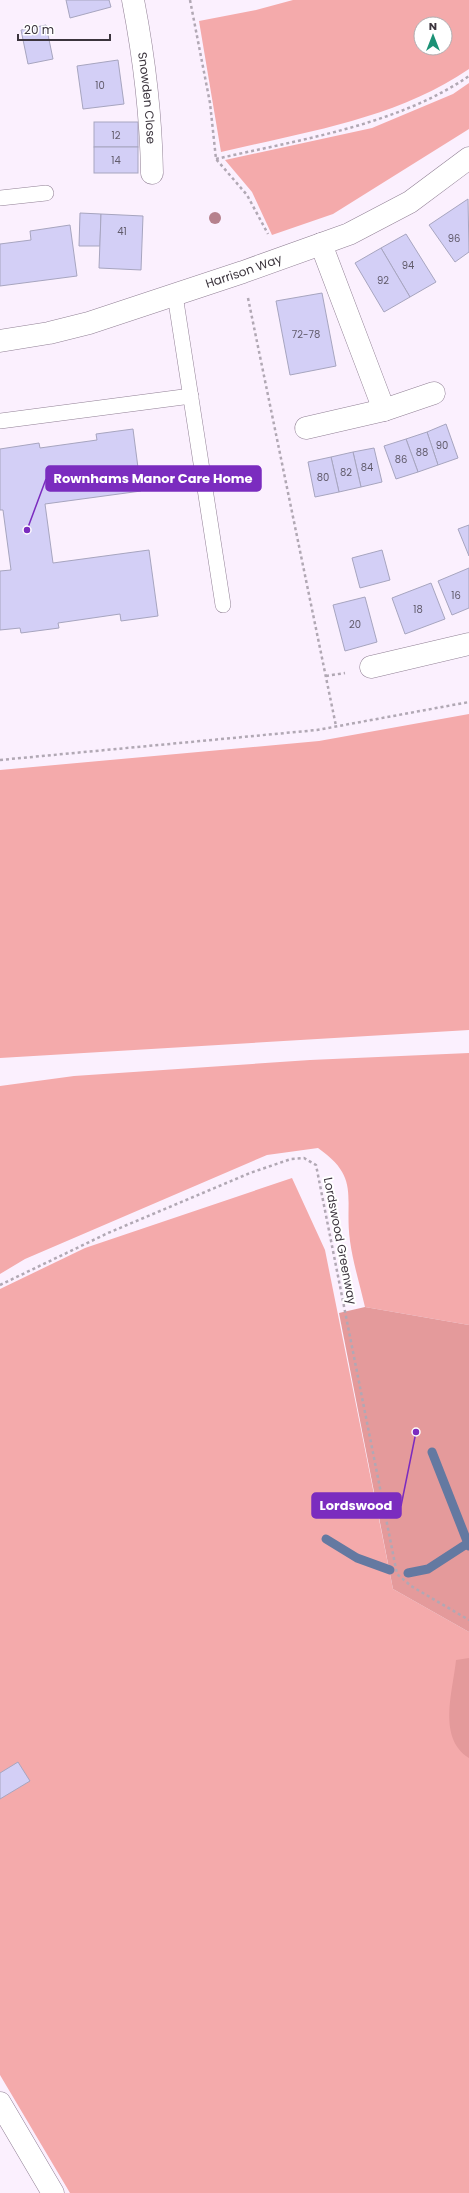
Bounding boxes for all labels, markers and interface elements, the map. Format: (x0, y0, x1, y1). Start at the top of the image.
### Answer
scale bar (18, 16, 110, 42)
north arrow (413, 16, 453, 56)
text: N (429, 18, 437, 34)
text: 20 m (24, 21, 54, 38)
street label: Snowden Close (134, 51, 160, 144)
house number: 10 (95, 78, 105, 93)
house number: 12 (112, 128, 121, 143)
house number: 14 (111, 153, 121, 168)
house number: 41 (117, 224, 127, 239)
house number: 96 (448, 231, 460, 246)
street label: Harrison Way (203, 250, 284, 292)
house number: 94 (402, 258, 414, 273)
house number: 92 (377, 273, 389, 288)
house number: 72-78 (292, 327, 320, 342)
house number: 90 (436, 438, 448, 453)
house number: 88 (416, 445, 428, 460)
house number: 86 (395, 452, 407, 467)
house number: 84 (361, 460, 373, 475)
house number: 82 (340, 465, 352, 480)
callout: Rownhams Manor Care Home (46, 466, 261, 491)
text: Rownhams Manor Care Home (54, 469, 252, 488)
house number: 80 (317, 470, 329, 485)
house number: 16 (451, 588, 461, 603)
house number: 18 (413, 602, 423, 617)
house number: 20 (349, 617, 361, 632)
street label: Lordswood Greenway (320, 1176, 361, 1306)
callout: Lordswood (312, 1493, 401, 1518)
text: Lordswood (320, 1496, 393, 1515)

